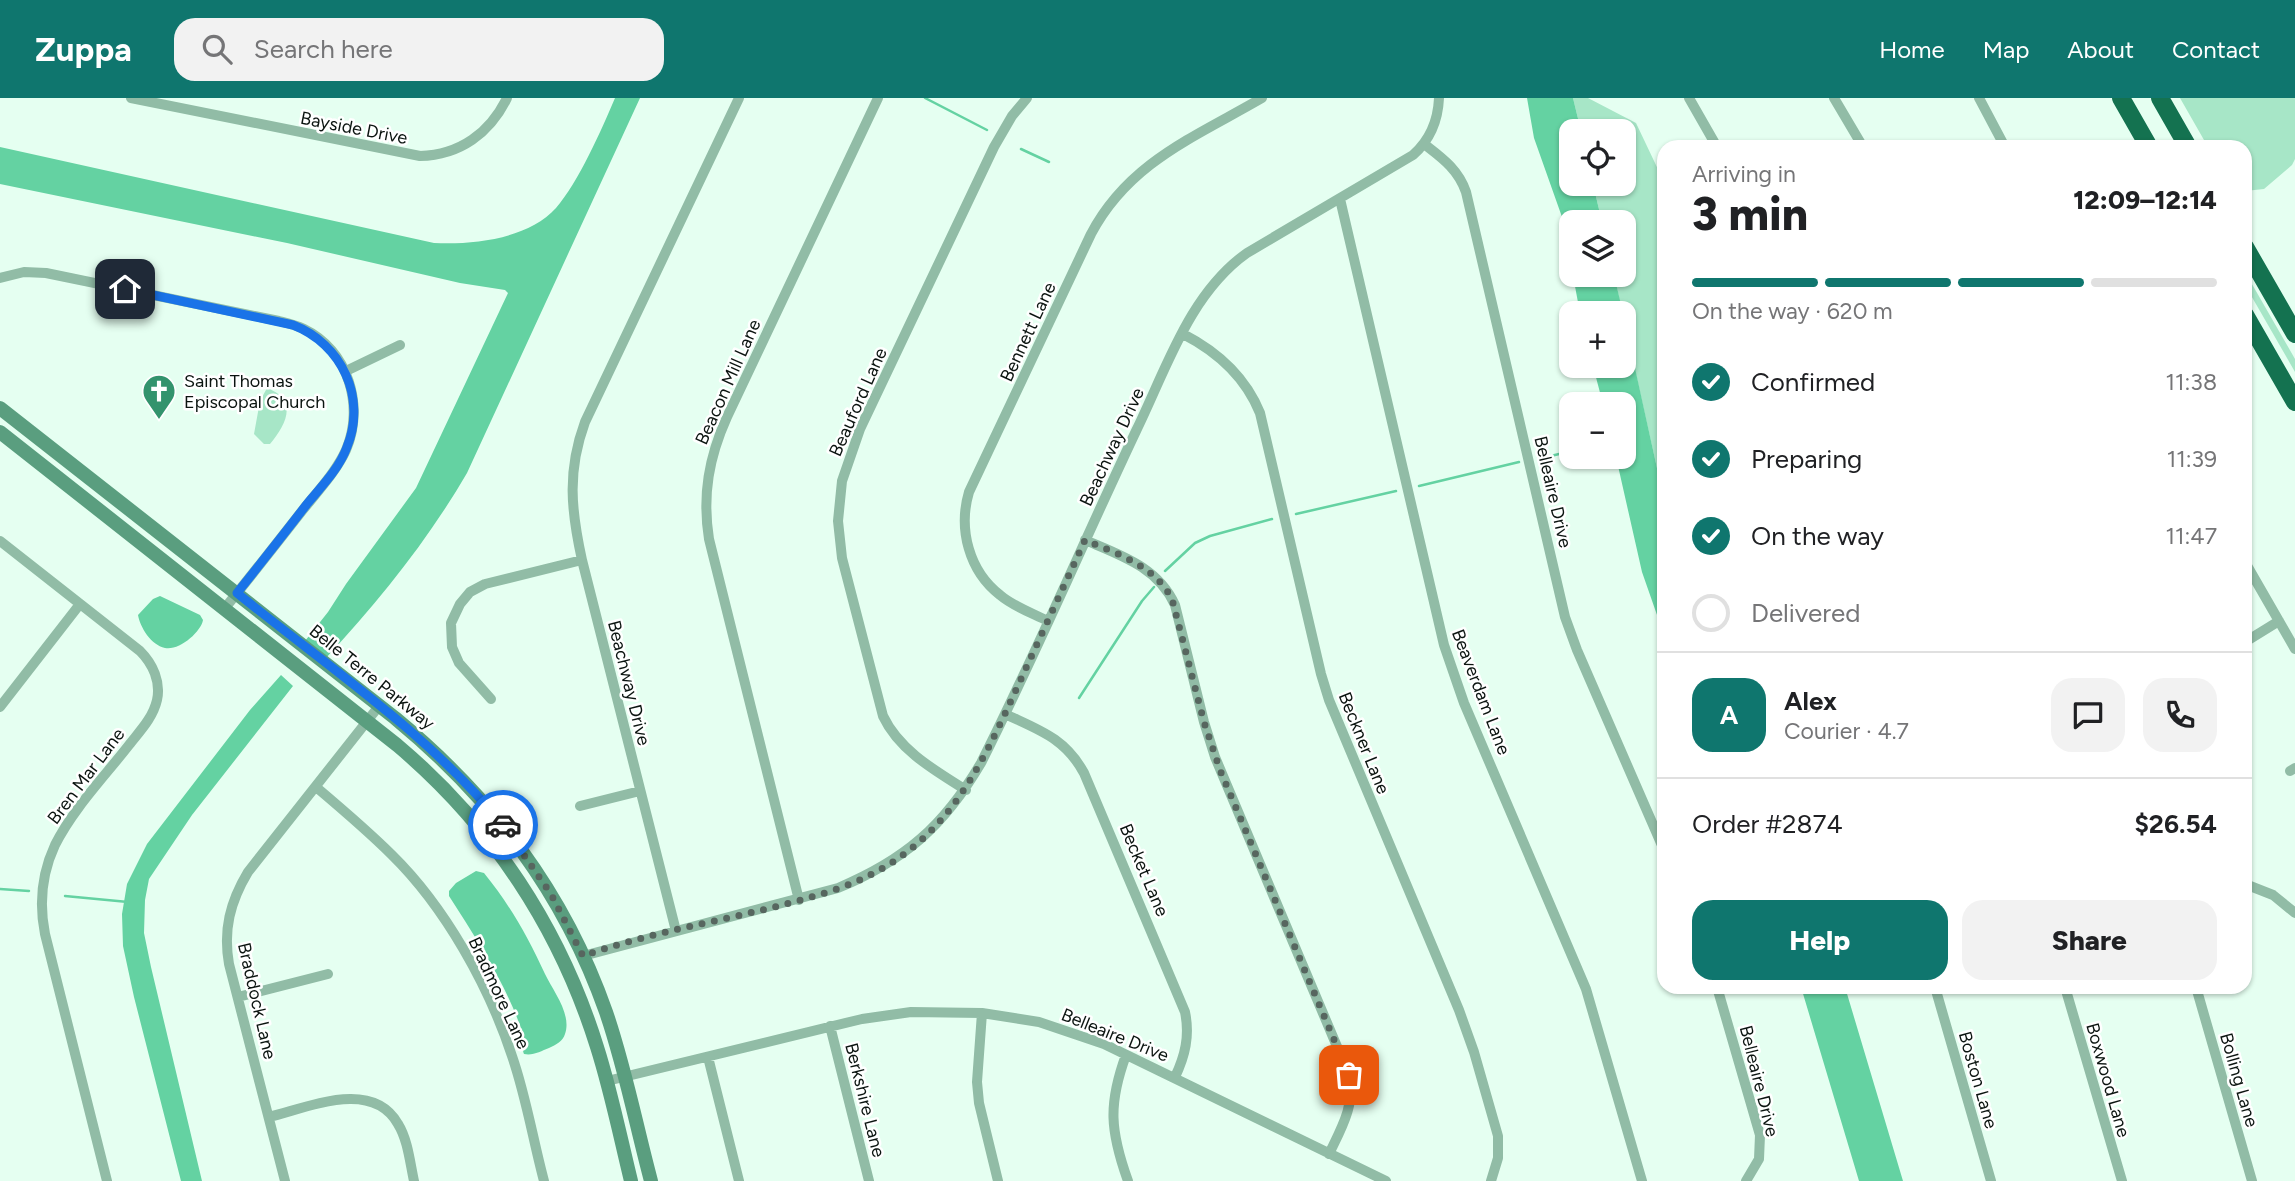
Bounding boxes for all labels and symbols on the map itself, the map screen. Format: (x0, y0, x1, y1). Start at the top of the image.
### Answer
street label: Bayside Drive (299, 107, 410, 149)
pin (95, 259, 155, 319)
street label: Bennett Lane (995, 279, 1061, 385)
street label: Beacon Mill Lane (691, 316, 766, 448)
street label: Beauford Lane (824, 344, 892, 460)
place label: Saint Thomas Episcopal Church (184, 370, 325, 413)
church icon: Saint Thomas Episcopal Church (140, 372, 178, 421)
street label: Beachway Drive (1075, 384, 1149, 510)
street label: Belleaire Drive (1529, 434, 1577, 550)
street label: Beachway Drive (603, 618, 655, 748)
street label: Belle Terre Parkway (305, 620, 439, 735)
street label: Beaverdam Lane (1447, 626, 1515, 758)
street label: Beckner Lane (1334, 689, 1395, 797)
street label: Bren Mar Lane (43, 723, 129, 828)
courier (468, 790, 538, 860)
street label: Becket Lane (1115, 820, 1173, 920)
street label: Bradmore Lane (463, 933, 535, 1053)
street label: Braddock Lane (233, 940, 281, 1062)
street label: Belleaire Drive (1058, 1003, 1172, 1067)
street label: Boxwood Lane (2081, 1020, 2135, 1140)
street label: Belleaire Drive (1735, 1023, 1783, 1139)
street label: Boston Lane (1954, 1029, 2002, 1131)
street label: Bolling Lane (2215, 1030, 2263, 1130)
street label: Berkshire Lane (840, 1041, 890, 1160)
pin (1319, 1045, 1379, 1105)

